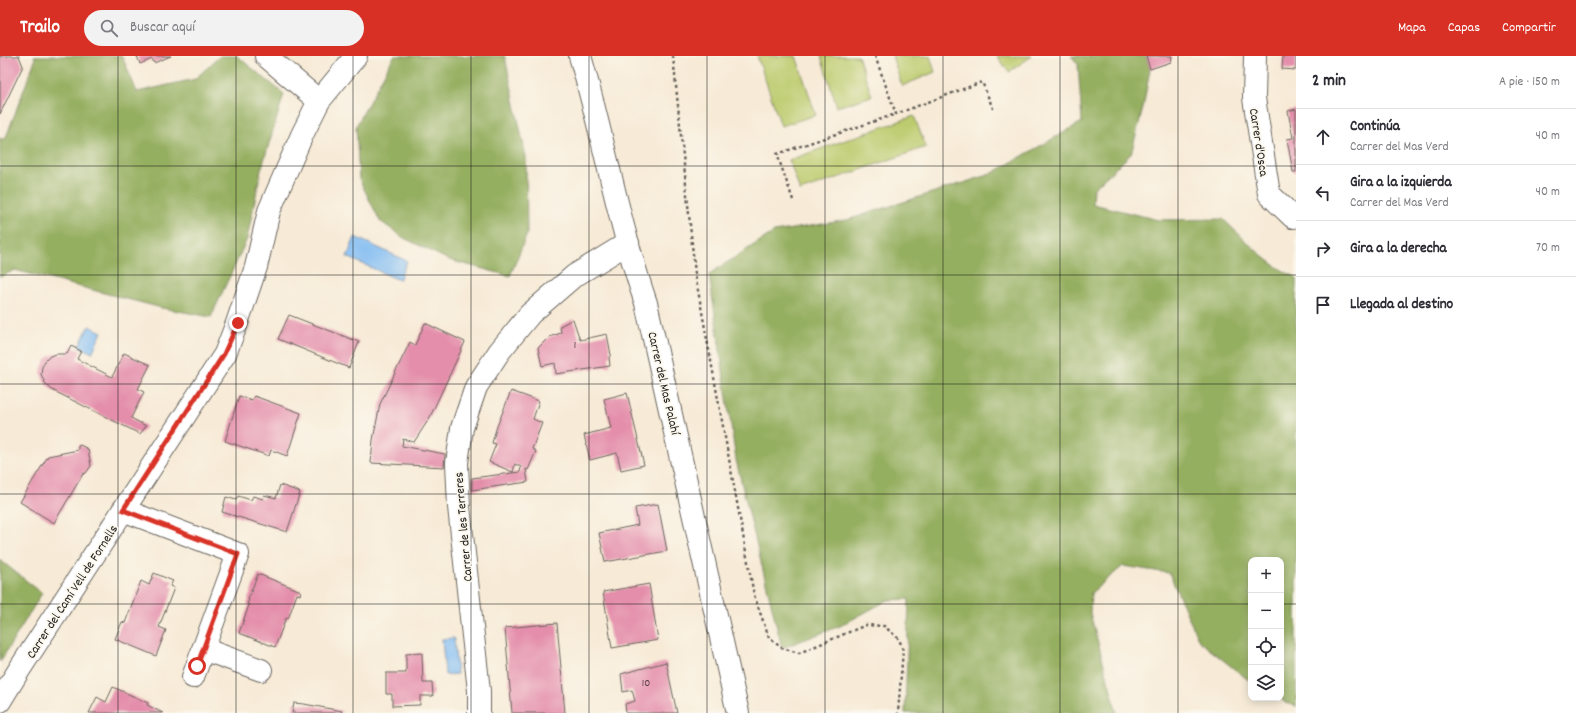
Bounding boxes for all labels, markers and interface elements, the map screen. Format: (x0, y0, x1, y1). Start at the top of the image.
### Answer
search box (84, 10, 364, 46)
text: Trailo (20, 15, 60, 42)
icon: search (98, 17, 120, 39)
text: Buscar aquí (130, 17, 195, 39)
text: Mapa (1398, 18, 1426, 38)
text: Capas (1448, 18, 1480, 38)
text: Compartir (1502, 18, 1556, 38)
text: 2 min (1312, 70, 1346, 94)
text: A pie · 150 m (1499, 73, 1560, 92)
street label: Carrer d'Osca (1243, 107, 1272, 179)
text: Continúa (1350, 116, 1400, 138)
icon: ahead (1312, 126, 1334, 148)
text: 40 m (1536, 127, 1560, 146)
text: Carrer del Mas Verd (1350, 138, 1449, 157)
text: Gira a la izquierda (1350, 172, 1451, 194)
icon: left (1312, 182, 1334, 204)
text: 40 m (1536, 183, 1560, 202)
text: Carrer del Mas Verd (1350, 194, 1449, 213)
icon: right (1312, 238, 1334, 260)
text: Gira a la derecha (1350, 238, 1447, 260)
text: 70 m (1536, 239, 1560, 258)
icon: arrive (1312, 294, 1334, 316)
text: Llegada al destino (1350, 294, 1453, 316)
route end (229, 314, 247, 332)
street label: Carrer del Mas Palahí (641, 330, 684, 439)
house number: 1 (574, 338, 576, 354)
street label: Carrer de les Terreres (450, 471, 479, 582)
street label: Carrer del Camí Vell de Fornells (23, 522, 124, 663)
map controls (1248, 557, 1284, 701)
button: + (1248, 557, 1284, 593)
button: − (1248, 593, 1284, 629)
button: locate (1248, 629, 1284, 665)
route start (188, 657, 206, 675)
button: layers (1248, 665, 1284, 701)
house number: 10 (642, 676, 650, 692)

